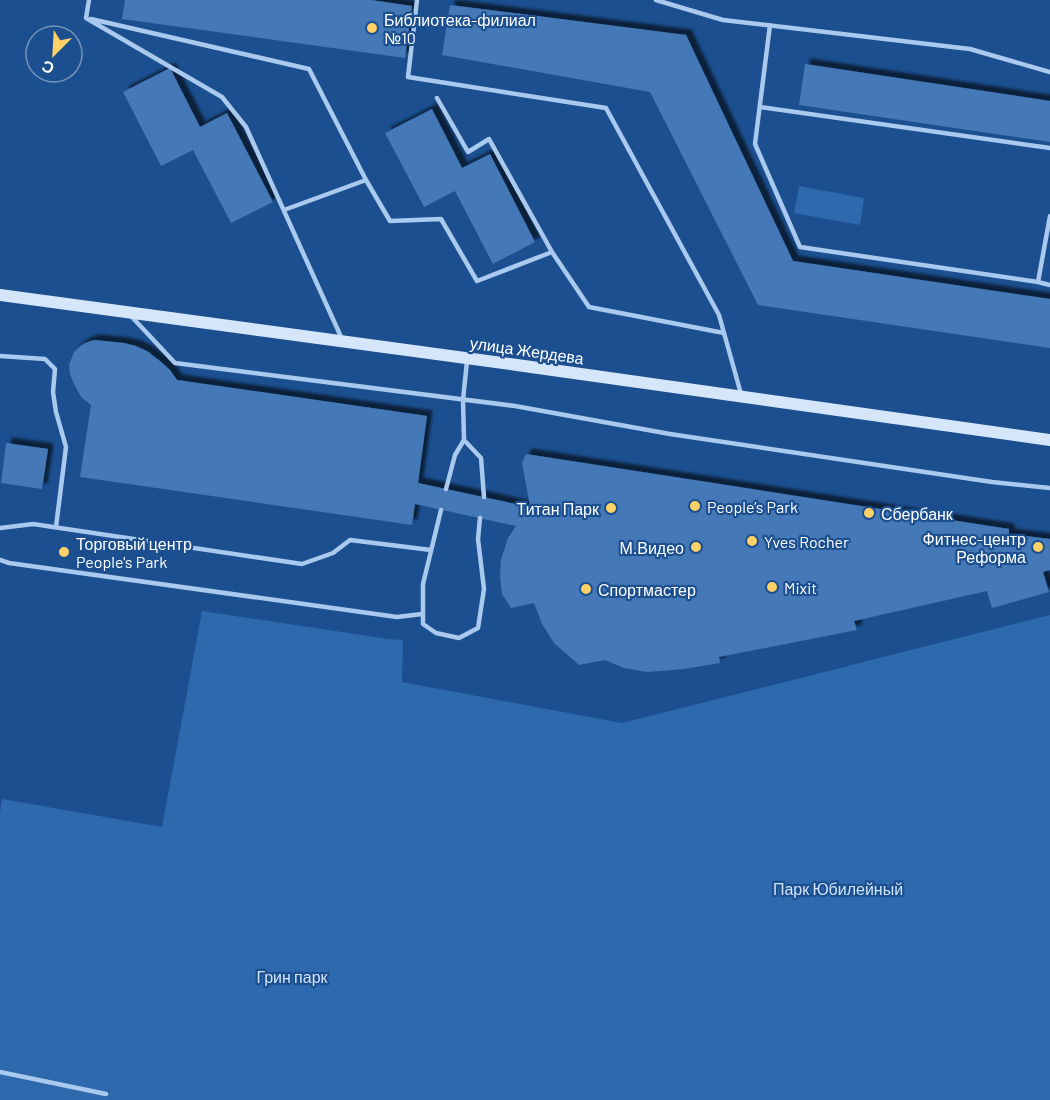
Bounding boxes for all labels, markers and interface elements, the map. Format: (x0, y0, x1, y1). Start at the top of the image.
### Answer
place label: Библиотека-филиал №10 (384, 10, 536, 47)
marker: Библиотека-филиал №10 (365, 21, 379, 35)
north arrow (24, 24, 84, 84)
text: С (38, 57, 57, 79)
street label: улица Жердева (469, 333, 585, 367)
place label: People’s Park (707, 497, 798, 516)
place label: Титан Парк (517, 499, 600, 518)
marker: People’s Park (688, 499, 702, 513)
marker: Титан Парк (604, 501, 618, 515)
place label: Сбербанк (881, 504, 954, 523)
marker: Сбербанк (862, 506, 876, 520)
place label: Фитнес-центр Реформа (923, 529, 1026, 566)
place label: Yves Rocher (764, 532, 849, 551)
place label: Торговый центр People's Park (76, 534, 192, 571)
marker: Yves Rocher (745, 534, 759, 548)
place label: М.Видео (619, 538, 684, 557)
marker: М.Видео (689, 540, 703, 554)
marker: Фитнес-центр Реформа (1031, 540, 1045, 554)
marker: Торговый центр People's Park (57, 545, 71, 559)
place label: Mixit (784, 578, 817, 597)
place label: Спортмастер (598, 580, 696, 599)
marker: Mixit (765, 580, 779, 594)
marker: Спортмастер (579, 582, 593, 596)
park label: Парк Юбилейный (773, 879, 903, 898)
park label: Грин парк (256, 967, 329, 986)

